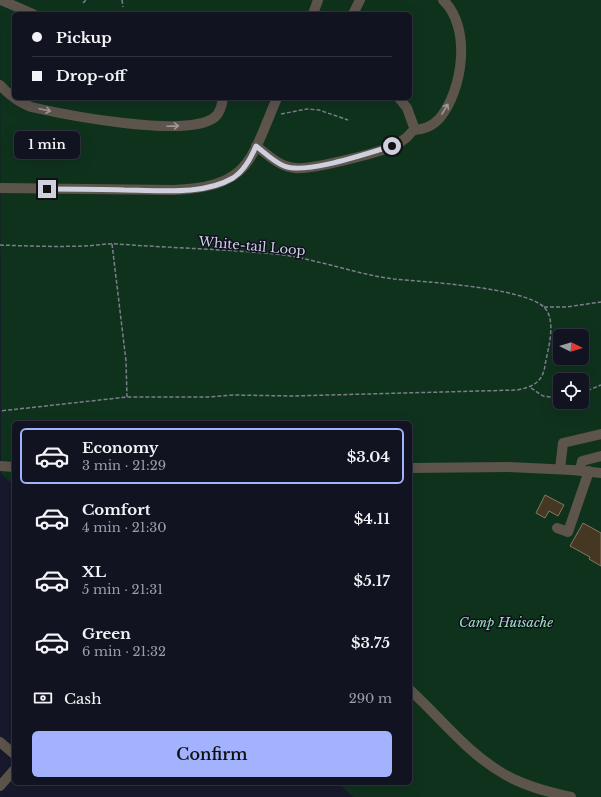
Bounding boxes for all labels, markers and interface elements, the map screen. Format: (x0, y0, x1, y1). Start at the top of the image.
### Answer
text: Pickup (56, 28, 112, 47)
text: Drop-off (56, 66, 126, 85)
one-way arrow (441, 103, 449, 115)
one-way arrow (38, 107, 51, 115)
one-way arrow (166, 122, 179, 129)
callout: 1 min (14, 131, 80, 159)
text: 1 min (28, 136, 66, 153)
route start (383, 137, 401, 155)
route end (38, 180, 56, 198)
street label: White-tail Loop (197, 233, 306, 259)
north arrow (553, 329, 589, 365)
map controls (553, 329, 589, 409)
button: locate (553, 373, 589, 409)
icon: car (34, 438, 70, 474)
text: Economy (82, 438, 159, 457)
text: $3.04 (347, 447, 390, 466)
text: 3 min · 21:29 (82, 457, 166, 474)
icon: car (34, 500, 70, 536)
text: Comfort (82, 500, 150, 519)
text: $4.11 (354, 509, 390, 528)
text: 4 min · 21:30 (82, 519, 167, 536)
icon: car (34, 562, 70, 598)
text: XL (82, 562, 106, 581)
text: $5.17 (354, 571, 390, 590)
text: 5 min · 21:31 (82, 581, 163, 598)
park label: Camp Huisache (459, 614, 553, 631)
icon: car (34, 624, 70, 660)
text: Green (82, 624, 131, 643)
text: $3.75 (351, 633, 390, 652)
text: 6 min · 21:32 (82, 643, 166, 660)
icon: cash (32, 687, 54, 709)
text: Cash (64, 689, 101, 708)
text: 290 m (349, 690, 392, 707)
button: Confirm (32, 731, 392, 777)

